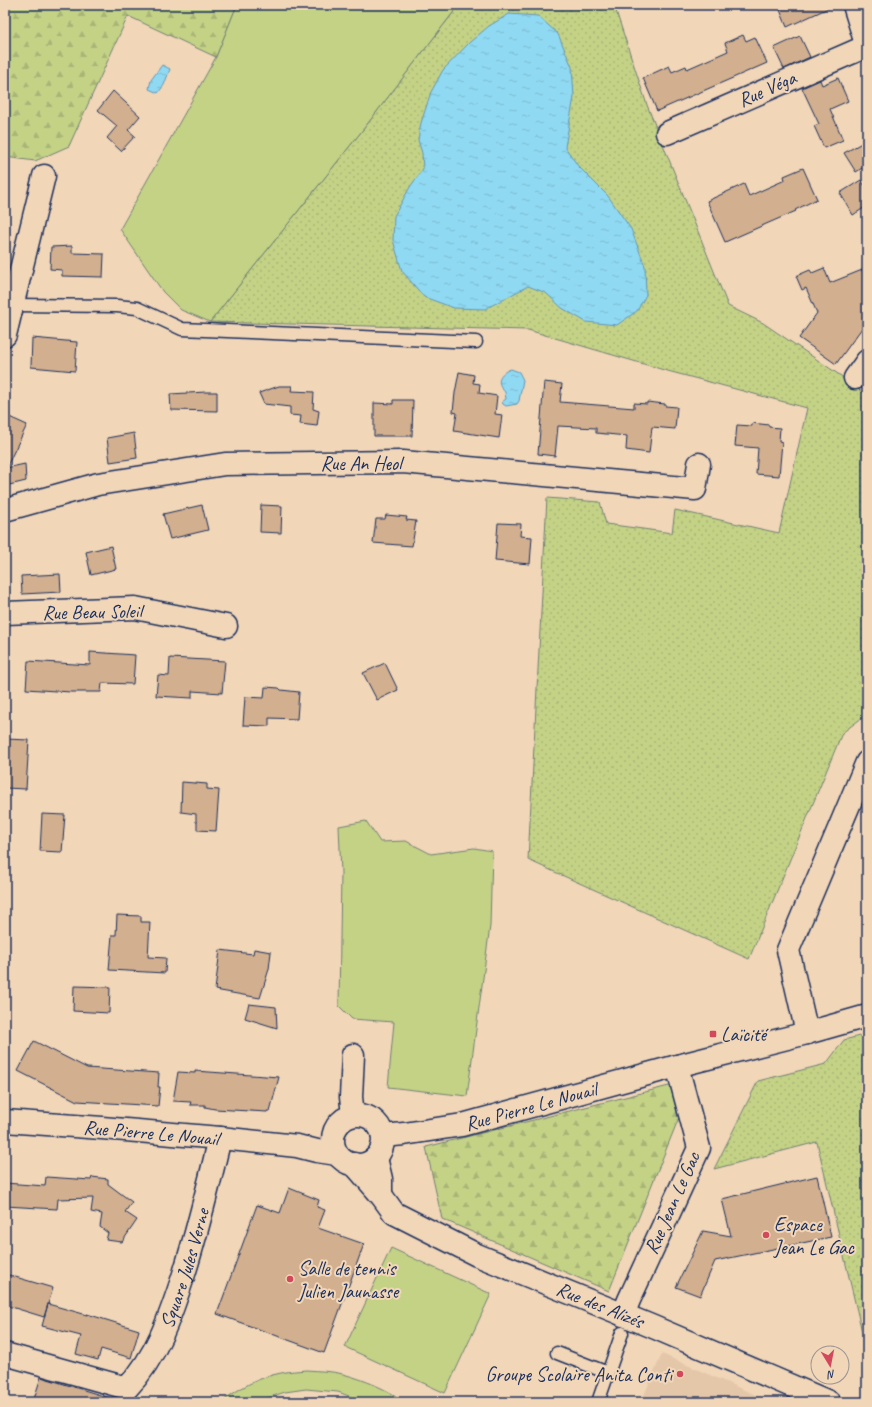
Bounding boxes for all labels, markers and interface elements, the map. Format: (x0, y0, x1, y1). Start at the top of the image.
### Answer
street label: Rue Véga (734, 65, 801, 113)
street label: Rue An Heol (321, 451, 405, 476)
street label: Rue Beau Soleil (42, 599, 146, 625)
place label: Laïcité (721, 1022, 769, 1047)
marker: Laïcité (708, 1029, 718, 1039)
street label: Rue Pierre Le Nouail (462, 1075, 603, 1136)
street label: Rue Pierre Le Nouail (83, 1115, 223, 1152)
street label: Rue Jean Le Gac (638, 1147, 706, 1258)
street label: Square Jules Verne (154, 1204, 215, 1332)
place label: Espace Jean Le Gac (773, 1212, 855, 1260)
marker: Espace Jean Le Gac (761, 1230, 771, 1240)
place label: Salle de tennis Julien Jaunasse (297, 1256, 400, 1304)
marker: Salle de tennis Julien Jaunasse (285, 1274, 295, 1284)
street label: Rue des Alizés (553, 1276, 649, 1335)
north arrow (810, 1345, 850, 1385)
place label: Groupe Scolaire Anita Conti (485, 1362, 674, 1387)
text: N (825, 1367, 836, 1383)
marker: Groupe Scolaire Anita Conti (675, 1369, 685, 1379)

